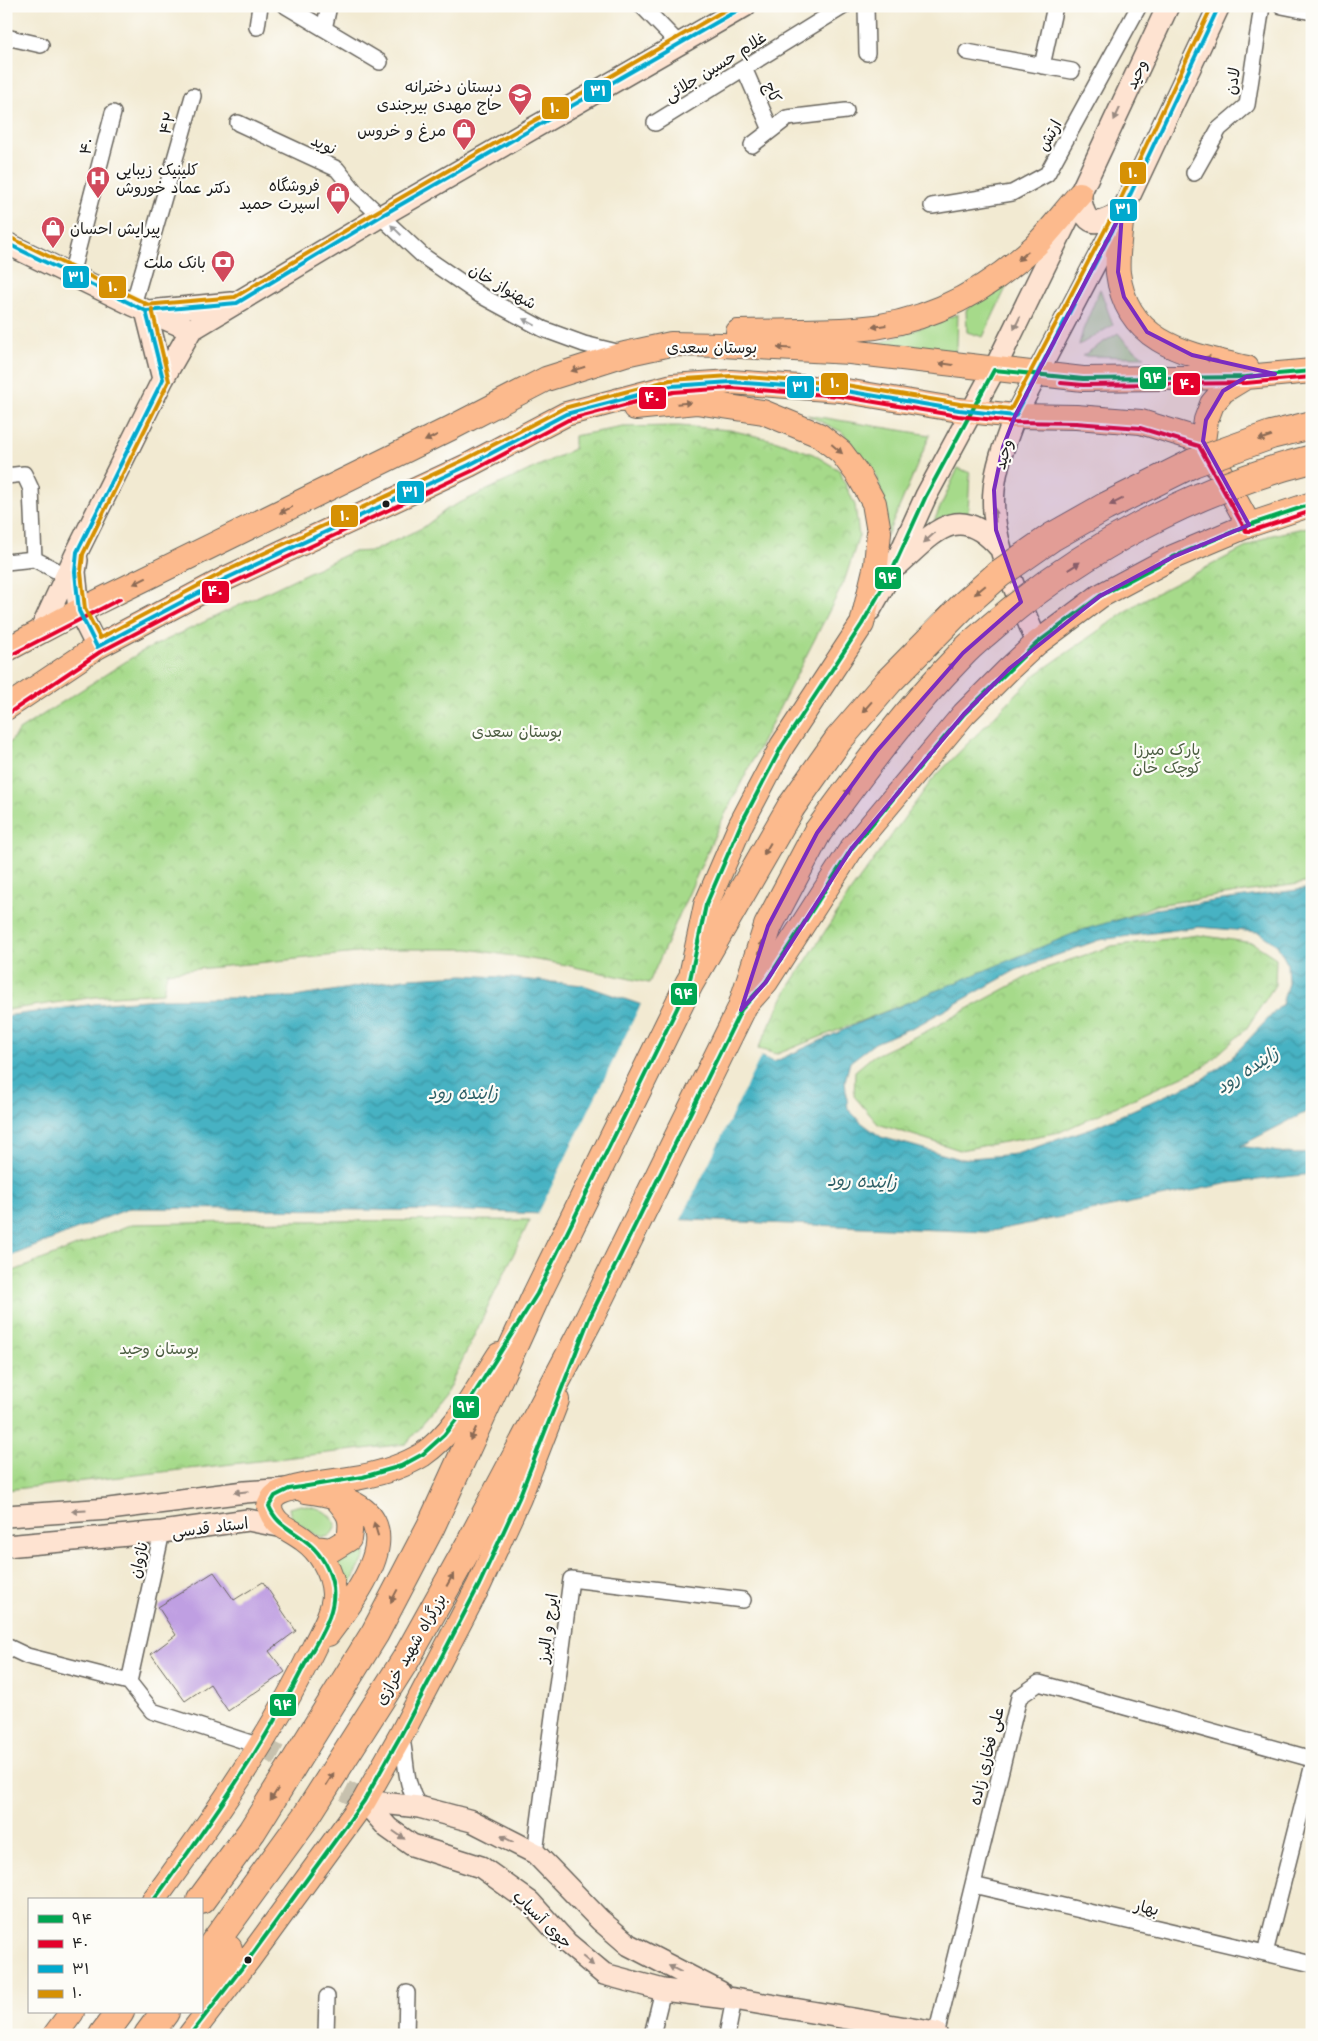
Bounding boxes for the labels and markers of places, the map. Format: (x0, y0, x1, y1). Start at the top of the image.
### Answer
place label: دبستان دخترانه حاج مهدی بیرجندی (377, 75, 502, 115)
school or university icon: دبستان دخترانه حاج مهدی بیرجندی (507, 82, 533, 116)
shop icon: مرغ و خروس (451, 117, 477, 151)
place label: مرغ و خروس (357, 119, 446, 142)
place label: کلینیک زیبایی دکتر عماد خوروش (116, 158, 231, 198)
hospital icon: کلینیک زیبایی دکتر عماد خوروش (85, 165, 111, 199)
place label: فروشگاه اسپرت حمید (239, 174, 320, 214)
shop icon: فروشگاه اسپرت حمید (325, 181, 351, 215)
shop icon: پیرایش احسان (40, 215, 66, 249)
place label: پیرایش احسان (70, 217, 160, 239)
bank icon: بانک ملت (210, 249, 236, 283)
place label: بانک ملت (144, 251, 206, 272)
unlabelled marker (381, 499, 391, 509)
unlabelled marker (243, 1955, 253, 1965)

